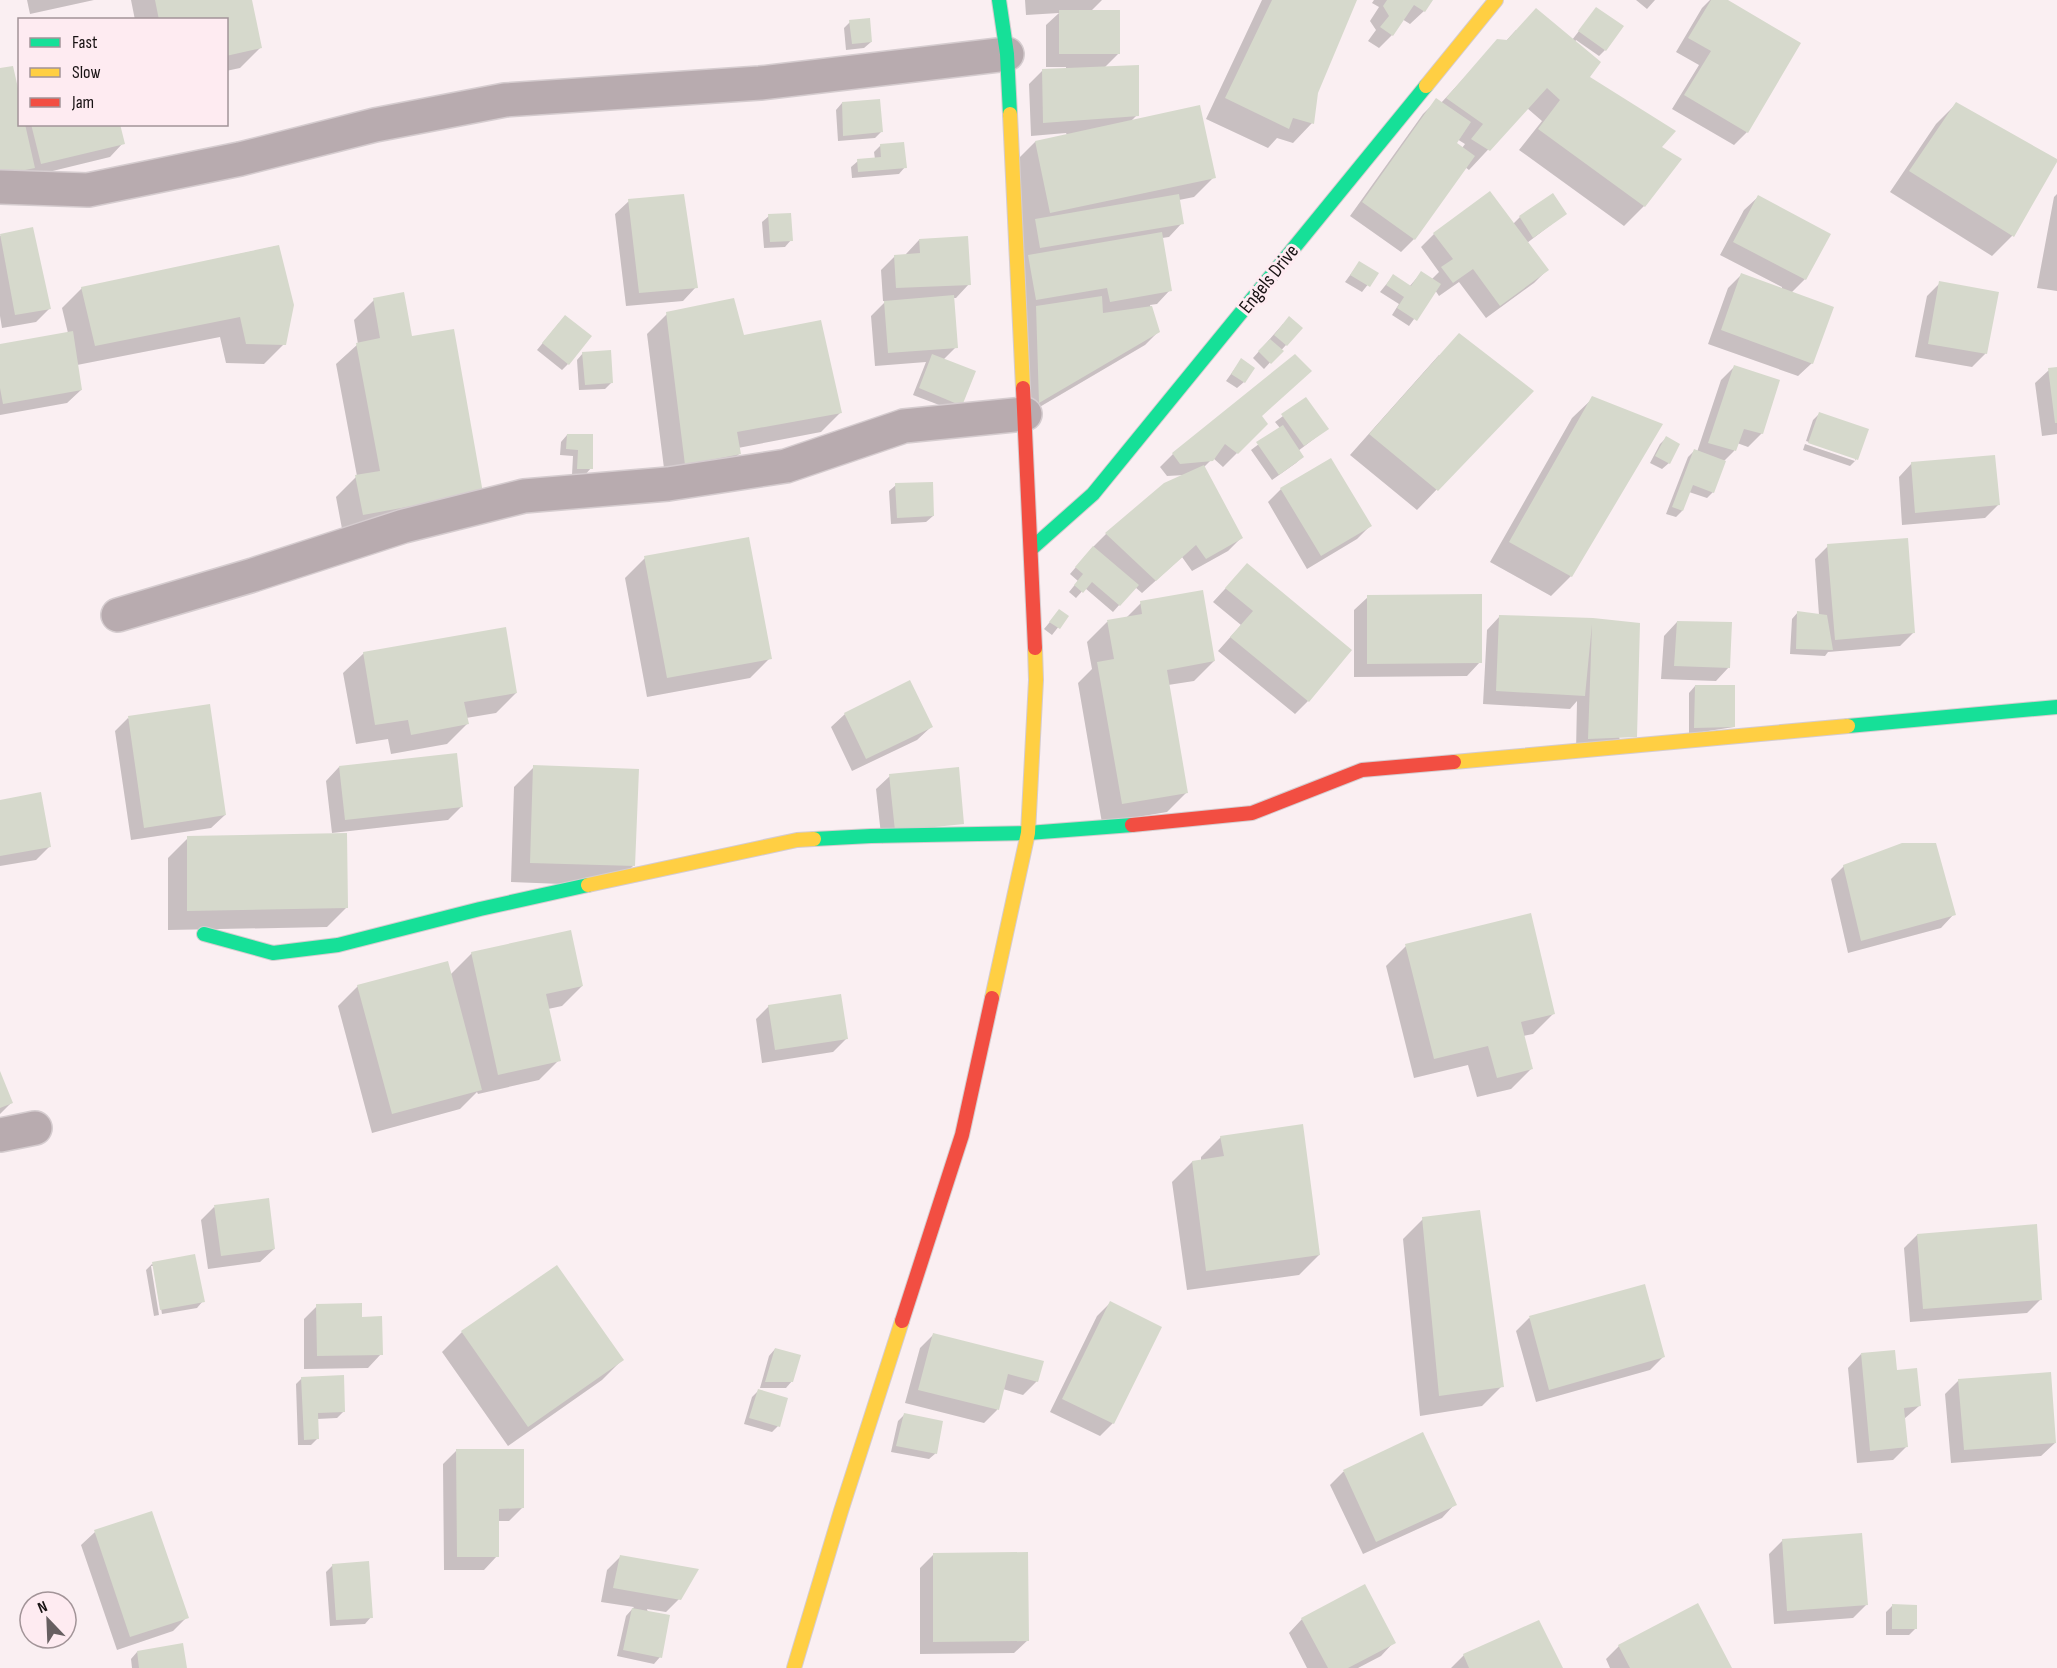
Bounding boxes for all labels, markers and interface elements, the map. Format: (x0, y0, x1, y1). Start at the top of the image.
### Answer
legend (18, 18, 228, 126)
text: Fast (72, 32, 98, 53)
text: Slow (72, 62, 101, 83)
text: Jam (71, 92, 94, 113)
street label: Engels Drive (1234, 240, 1304, 318)
north arrow (18, 1590, 78, 1650)
text: N (35, 1597, 50, 1618)

